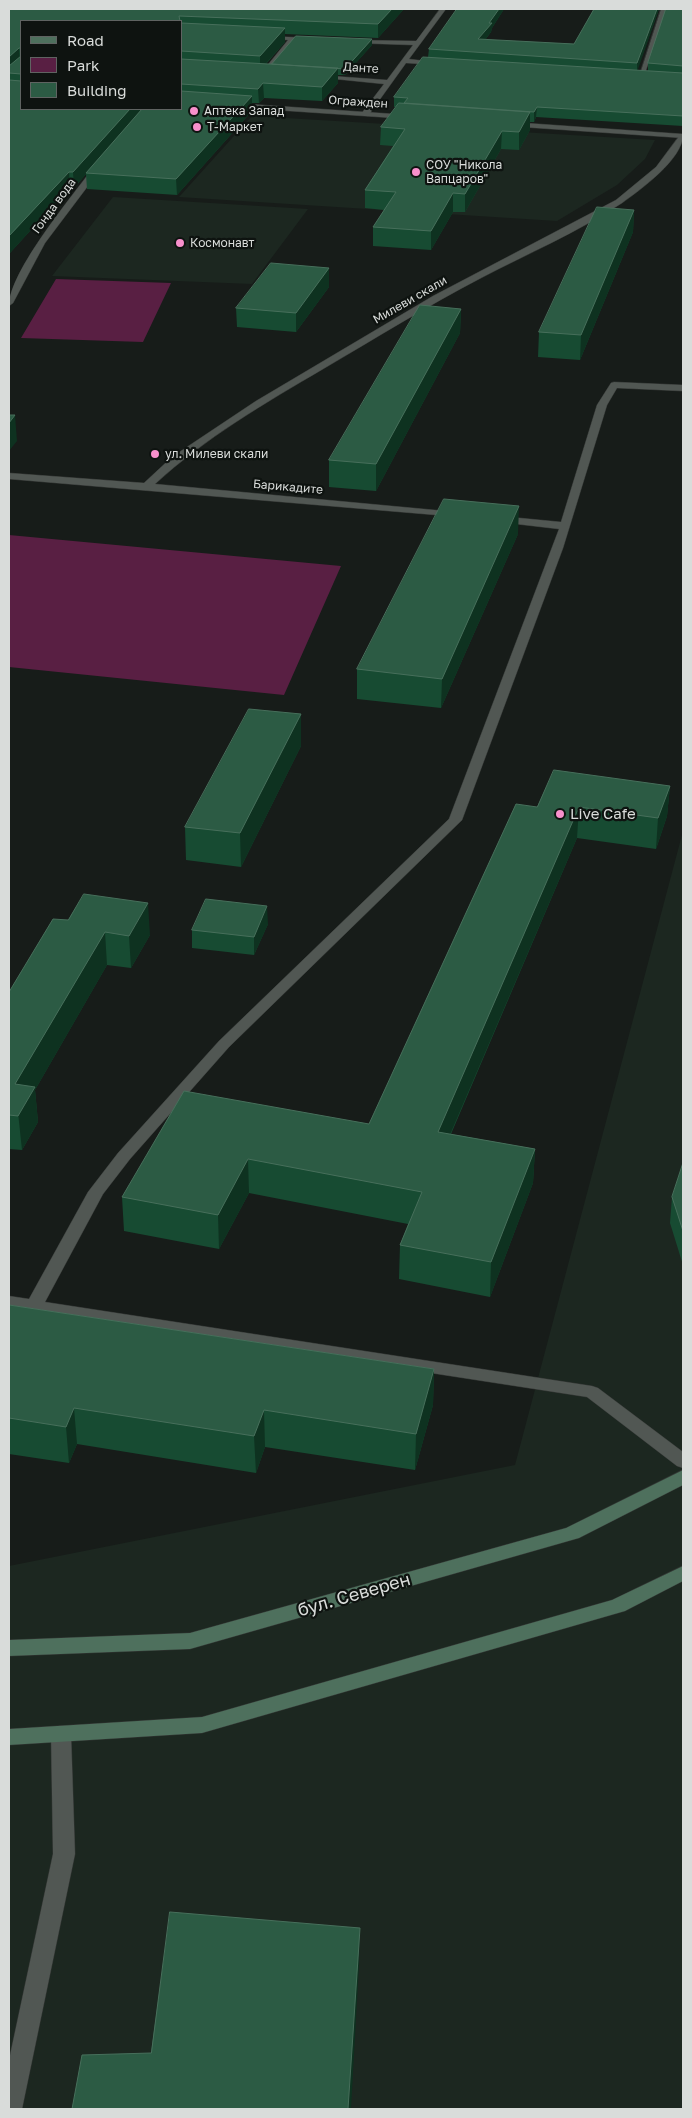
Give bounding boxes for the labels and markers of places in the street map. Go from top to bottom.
place label: Аптека Запад [204,104,284,118]
marker: Аптека Запад [188,105,200,117]
place label: Т-Маркет [207,120,262,134]
marker: Т-Маркет [191,121,203,133]
place label: СОУ "Никола Вапцаров" [426,158,502,186]
marker: СОУ "Никола Вапцаров" [410,166,422,178]
place label: Космонавт [190,236,254,250]
marker: Космонавт [174,237,186,249]
place label: ул. Милеви скали [165,447,268,461]
marker: ул. Милеви скали [149,448,161,460]
place label: Live Cafe [570,805,636,823]
marker: Live Cafe [554,808,566,820]

